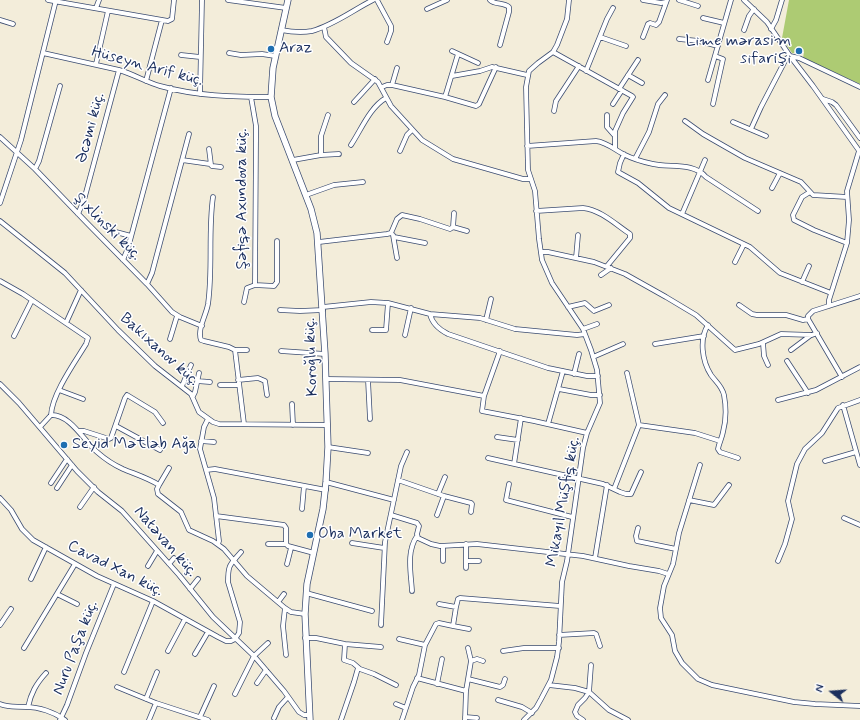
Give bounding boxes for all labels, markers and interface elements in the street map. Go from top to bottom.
place label: Lime mərasim sifarişi [686,32,791,70]
place label: Araz [279,39,312,59]
street label: Hüseyn Arif küç. [89,43,205,91]
marker: Araz [266,44,276,54]
marker: Lime mərasim sifarişi [794,46,804,56]
street label: Əcəmi küç. [72,91,110,165]
street label: Şəfiqə Axundova küç. [233,128,253,270]
street label: Şıxlinski küç. [69,189,145,265]
street label: Bakıxanov küç. [115,309,203,391]
street label: Koroğlu küç. [301,317,323,397]
place label: Seyid Mətləb Ağa [72,435,197,455]
street label: Mikayıl Müşfiq küç. [543,435,585,569]
marker: Seyid Mətləb Ağa [59,440,69,450]
street label: Natəvan küç. [129,503,201,581]
place label: Oba Market [318,525,402,545]
marker: Oba Market [305,530,315,540]
street label: Cavad Xan küç. [64,537,166,601]
street label: Nuru Paşa küç. [49,598,103,698]
north arrow [812,672,852,712]
text: N [813,683,828,694]

